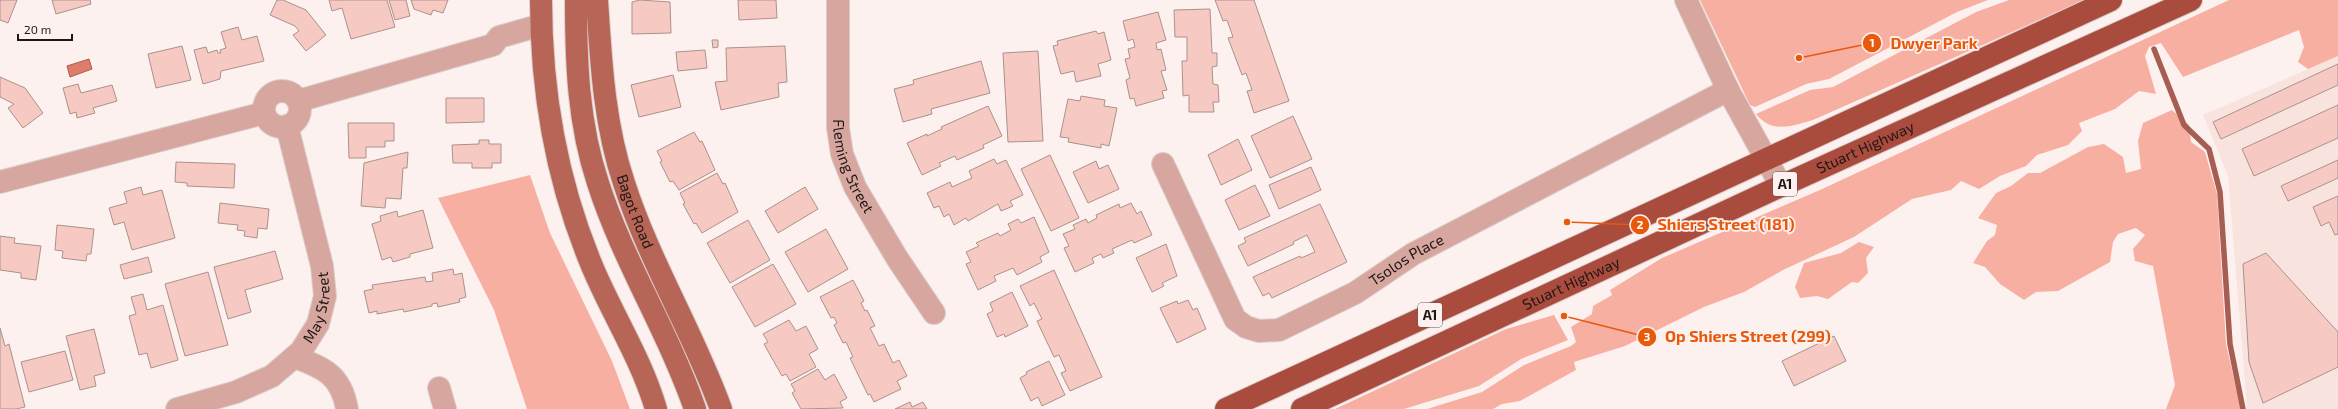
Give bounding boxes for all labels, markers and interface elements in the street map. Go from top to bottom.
scale bar [18,16,72,42]
text: 20 m [24,22,51,36]
callout: Dwyer Park [1862,29,1986,57]
text: Dwyer Park [1890,33,1978,53]
text: 1 [1869,35,1875,49]
street label: Stuart Highway [1813,117,1917,177]
street label: Fleming Street [830,119,879,216]
street label: Bagot Road [614,172,658,251]
road number: A1 [1773,172,1797,196]
callout: Shiers Street (181) [1630,211,1803,239]
text: Shiers Street (181) [1657,214,1795,233]
text: 2 [1637,217,1644,231]
street label: Tsolos Place [1365,230,1446,289]
street label: Stuart Highway [1519,252,1622,313]
street label: May Street [298,271,333,346]
road number: A1 [1418,303,1442,327]
callout: Op Shiers Street (299) [1637,323,1839,351]
text: Op Shiers Street (299) [1665,326,1831,345]
text: 3 [1644,329,1651,343]

